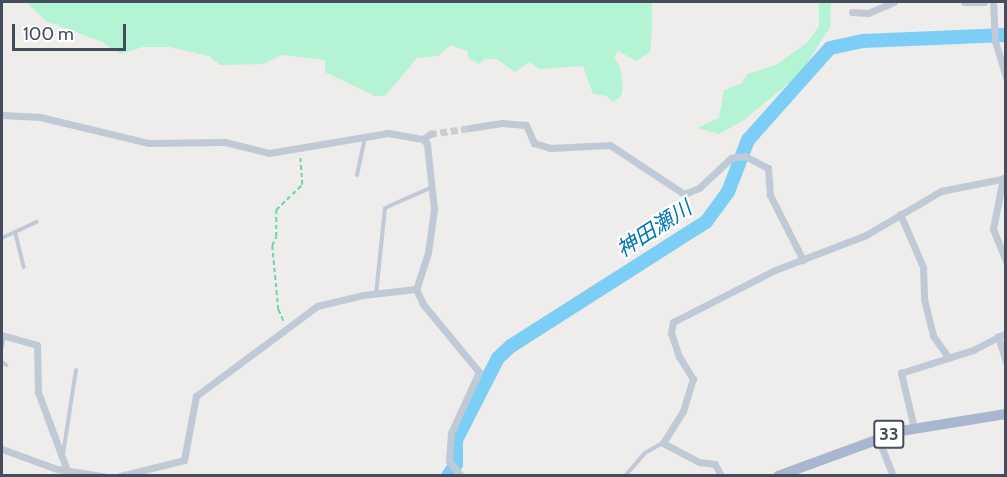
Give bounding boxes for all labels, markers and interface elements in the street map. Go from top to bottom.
scale bar [15,12,129,50]
text: 100 m [23,23,74,45]
water label: 神田瀬川 [612,196,696,262]
road number: 33 [872,419,906,449]

